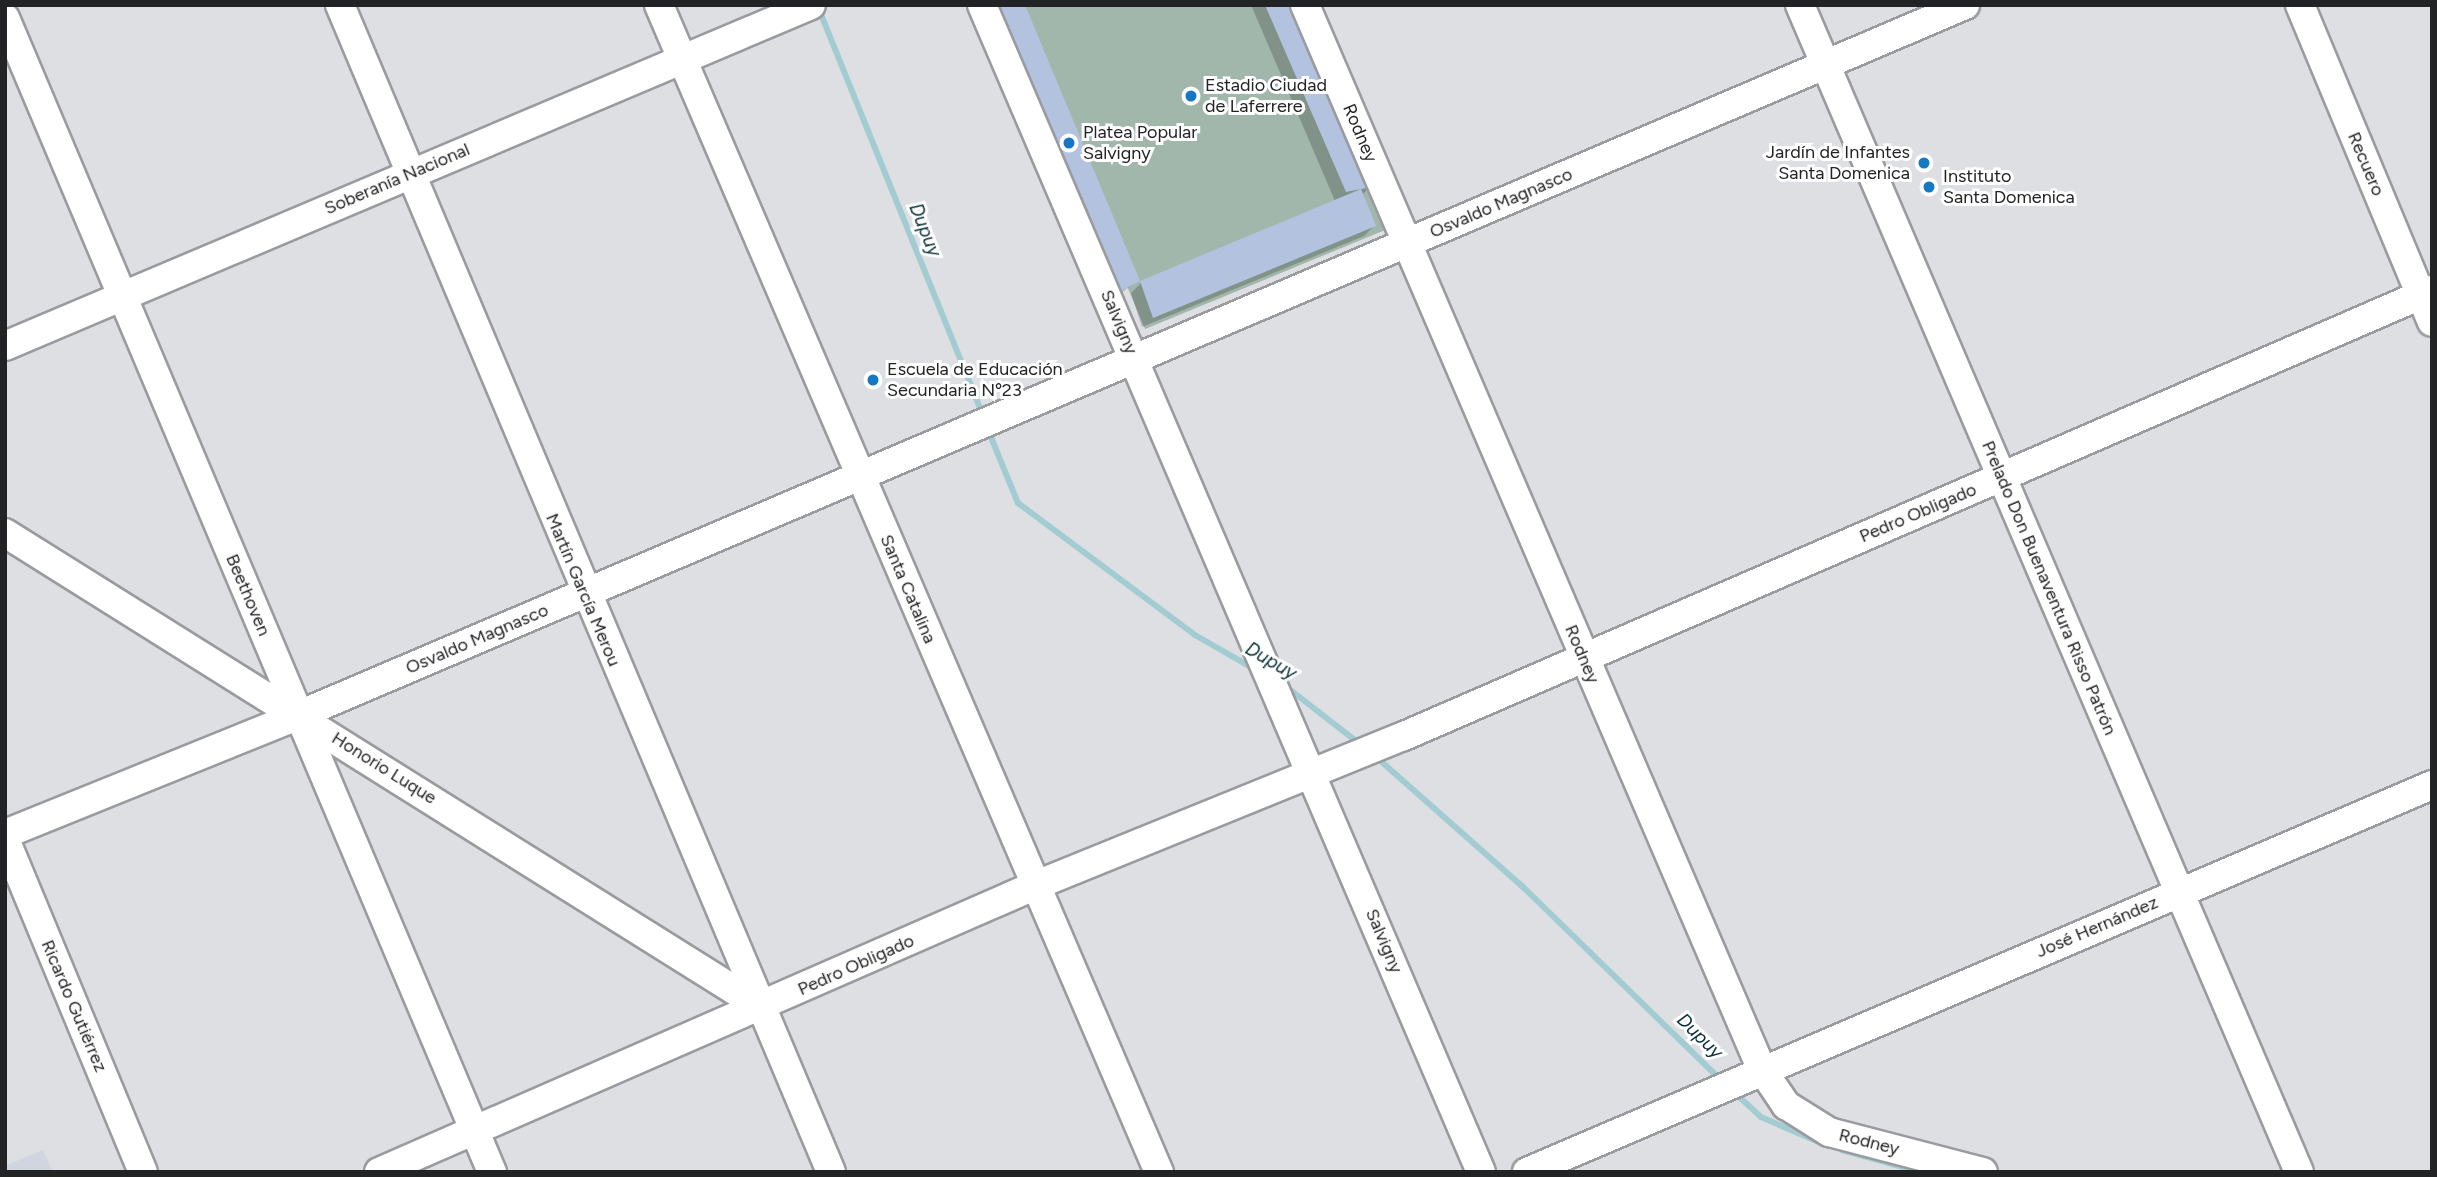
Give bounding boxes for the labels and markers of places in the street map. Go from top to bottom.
place label: Estadio Ciudad de Laferrere [1205,75,1327,118]
marker: Estadio Ciudad de Laferrere [1183,88,1199,104]
place label: Platea Popular Salvigny [1083,122,1197,164]
marker: Platea Popular Salvigny [1061,135,1077,151]
place label: Jardín de Infantes Santa Domenica [1766,142,1910,184]
marker: Jardín de Infantes Santa Domenica [1916,155,1932,171]
place label: Instituto Santa Domenica [1943,166,2075,208]
marker: Instituto Santa Domenica [1921,179,1937,195]
place label: Escuela de Educación Secundaria Nº23 [887,359,1063,402]
marker: Escuela de Educación Secundaria Nº23 [865,372,881,388]

